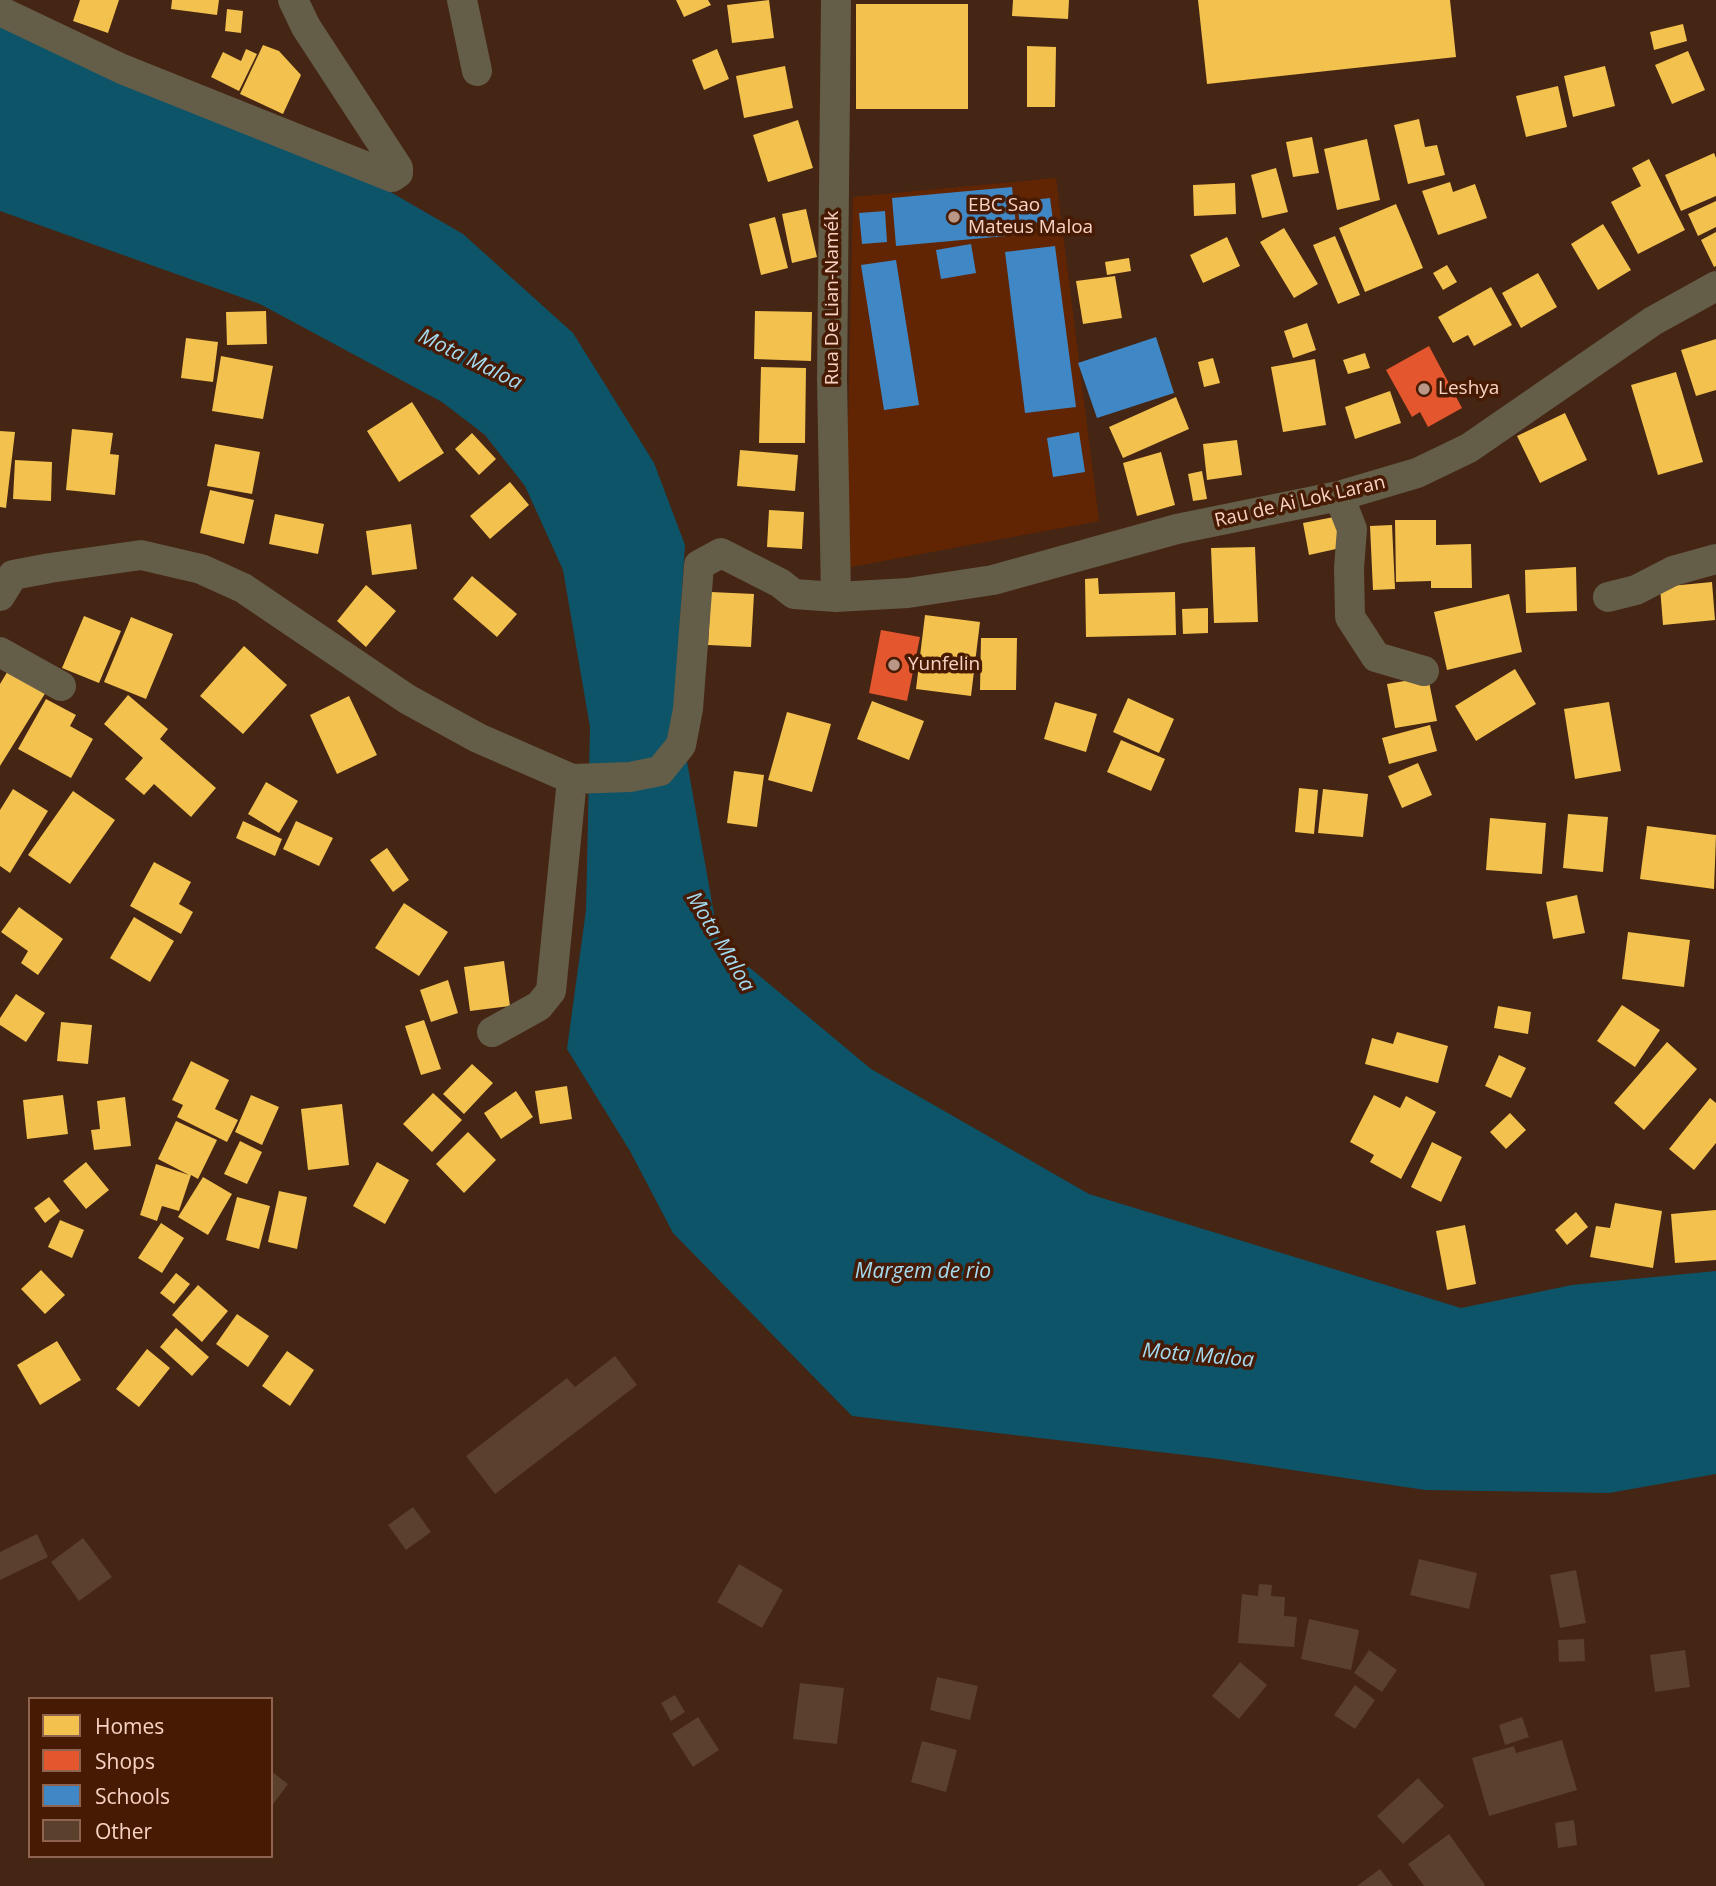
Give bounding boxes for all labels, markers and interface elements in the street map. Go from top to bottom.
place label: EBC Sao Mateus Maloa [968,195,1093,239]
marker: EBC Sao Mateus Maloa [946,209,962,225]
street label: Rua De Lian-Namék [822,211,844,385]
water label: Mota Maloa [414,324,526,396]
place label: Leshya [1438,378,1499,400]
marker: Leshya [1416,381,1432,397]
street label: Rau de Ai Lok Laran [1212,471,1388,533]
place label: Yunfelin [908,654,980,676]
marker: Yunfelin [886,657,902,673]
water label: Mota Maloa [680,887,760,997]
water label: Margem de rio [855,1259,991,1285]
water label: Mota Maloa [1141,1339,1255,1373]
legend [28,1697,273,1858]
text: Homes [95,1712,164,1740]
text: Shops [95,1747,155,1775]
text: Schools [95,1782,170,1810]
text: Other [95,1817,152,1845]

